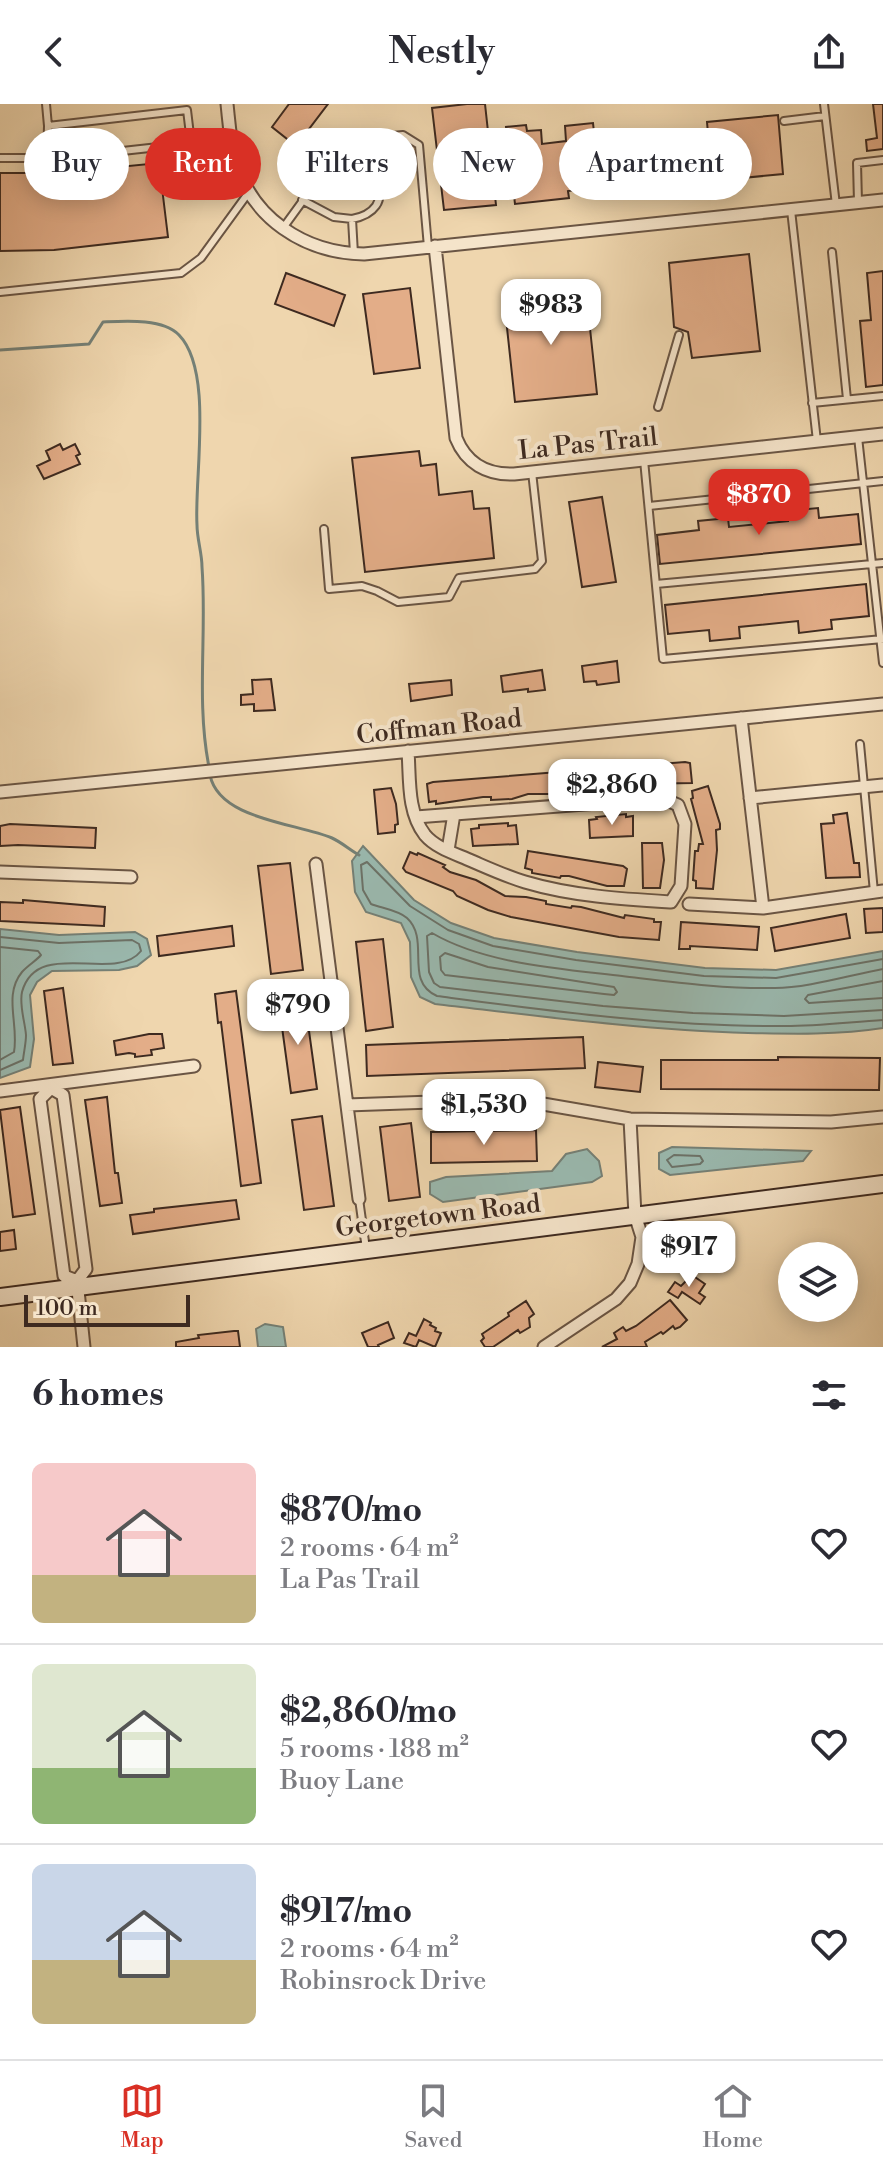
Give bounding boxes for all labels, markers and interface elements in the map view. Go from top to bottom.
icon: back [32,30,76,74]
text: Nestly [388,30,495,75]
icon: share [807,30,851,74]
chip: Buy [24,128,129,200]
chip: Rent [145,128,261,200]
chip: Filters [277,128,417,200]
chip: New [433,128,543,200]
chip: Apartment [559,128,752,200]
pin: $983 [504,279,598,347]
text: $983 [519,289,583,321]
street label: La Pas Trail [517,421,659,467]
pin: $870 [712,469,806,537]
text: $870 [727,479,791,511]
street label: Coffman Road [355,702,523,752]
pin: $2,860 [547,759,677,827]
text: $2,860 [566,769,658,801]
pin: $790 [251,979,345,1047]
text: $790 [265,989,331,1021]
pin: $1,530 [419,1079,549,1147]
text: $1,530 [441,1089,527,1121]
street label: Georgetown Road [334,1188,543,1244]
pin: $917 [642,1221,736,1289]
text: $917 [660,1231,718,1263]
map controls [778,1242,858,1322]
button: layers [778,1242,858,1322]
scale bar [24,1291,190,1327]
text: 100 m [36,1295,98,1322]
icon: filters [807,1373,851,1417]
text: 6 homes [32,1374,164,1416]
text: $870/mo [280,1490,422,1532]
icon: home [96,1495,192,1591]
icon: heart [807,1521,851,1565]
text: 2 rooms · 64 m² [280,1532,459,1564]
text: La Pas Trail [280,1564,420,1596]
text: $2,860/mo [280,1691,457,1733]
icon: home [96,1696,192,1792]
icon: heart [807,1722,851,1766]
text: 5 rooms · 188 m² [280,1733,469,1765]
text: Buoy Lane [280,1765,404,1797]
text: $917/mo [280,1891,412,1933]
icon: home [96,1896,192,1992]
icon: heart [807,1922,851,1966]
text: 2 rooms · 64 m² [280,1933,459,1965]
text: Robinsrock Drive [280,1965,486,1997]
tab: Map [120,2079,164,2154]
tab: Saved [404,2079,462,2154]
tab: Home [702,2079,763,2154]

